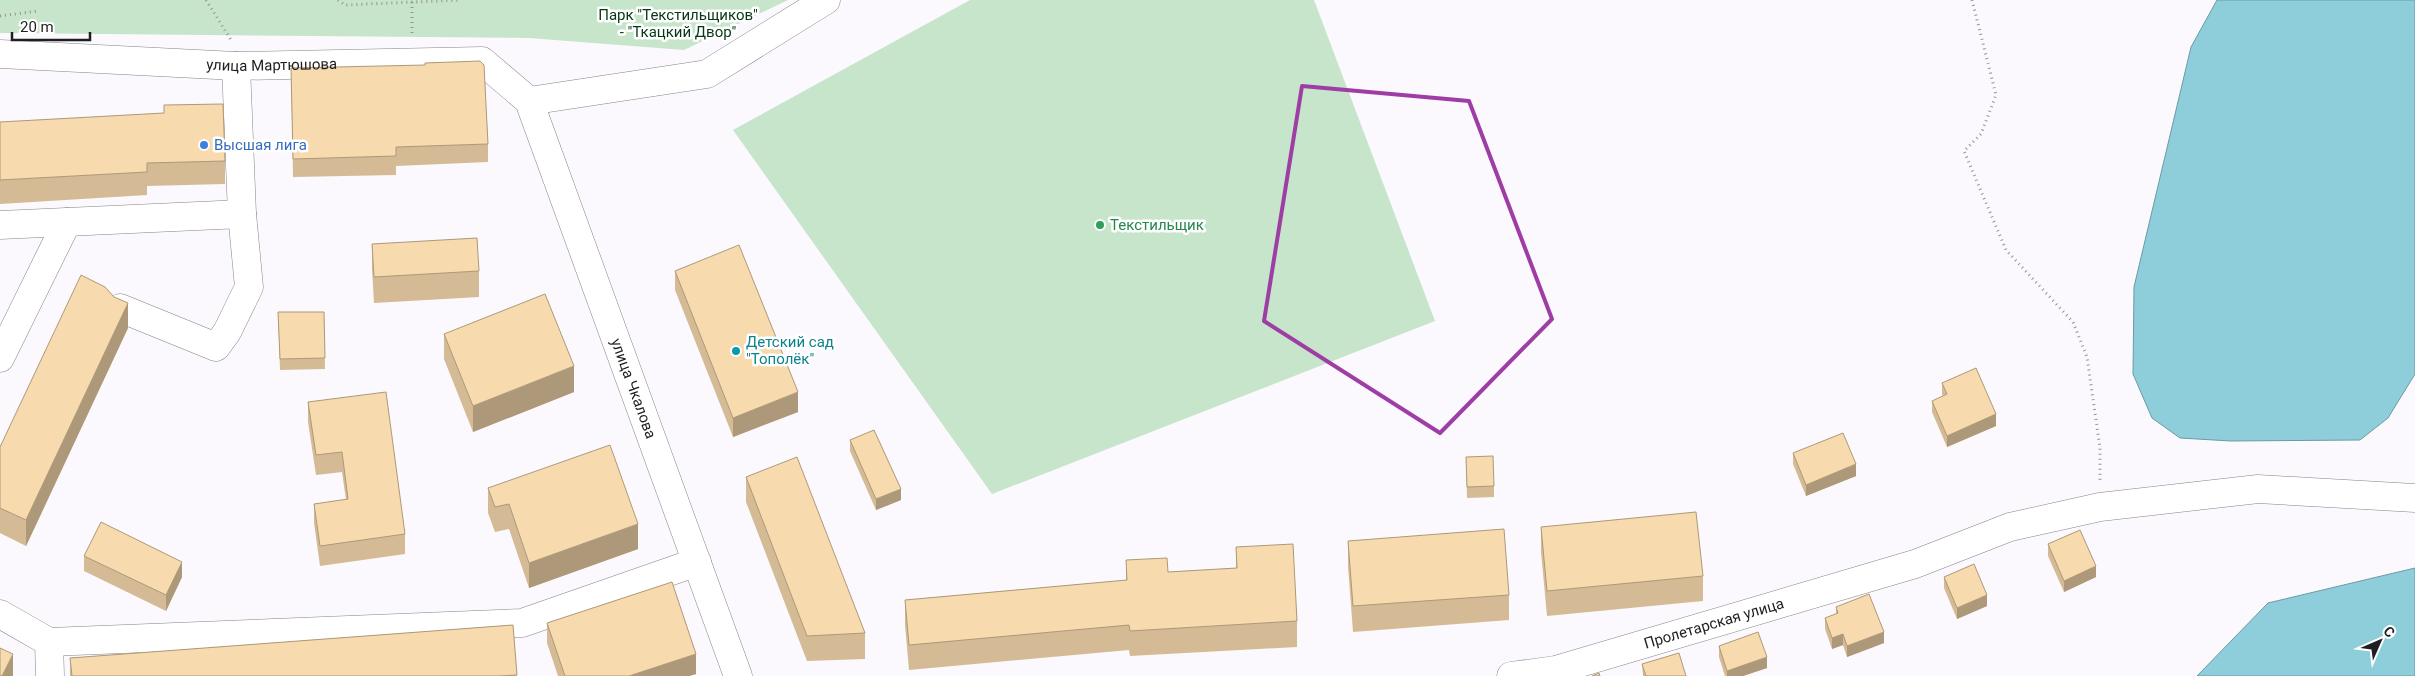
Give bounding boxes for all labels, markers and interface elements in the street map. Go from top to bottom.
park label: Парк "Текстильщиков" - "Ткацкий Двор" [598,6,758,41]
scale bar [12,10,90,42]
text: 20 m [20,18,54,36]
street label: улица Мартюшова [206,55,337,75]
place label: Высшая лига [214,136,307,154]
marker: Высшая лига [198,139,210,151]
place label: Текстильщик [1110,216,1204,234]
marker: Текстильщик [1094,219,1106,231]
place label: Детский сад "Тополёк" [746,333,834,368]
street label: улица Чкалова [607,336,660,441]
marker: Детский сад "Тополёк" [730,345,742,357]
street label: Пролетарская улица [1642,594,1786,653]
north arrow [2355,616,2405,666]
text: С [2380,623,2398,641]

